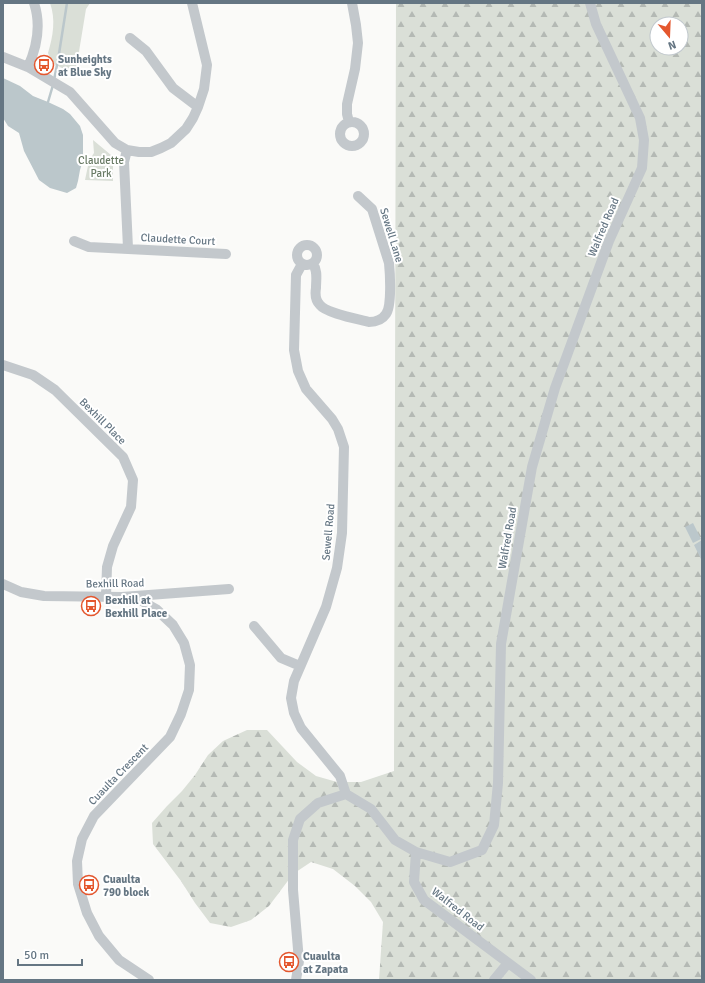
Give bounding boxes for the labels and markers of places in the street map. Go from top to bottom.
place label: Sunheights at Blue Sky [58,53,112,79]
bus stop icon: Sunheights at Blue Sky [33,54,55,76]
place label: Bexhill at Bexhill Place [105,594,168,620]
bus stop icon: Bexhill at Bexhill Place [80,595,102,617]
place label: Cuaulta 790 block [103,873,149,899]
bus stop icon: Cuaulta 790 block [78,874,100,896]
place label: Cuaulta at Zapata [303,950,349,976]
bus stop icon: Cuaulta at Zapata [278,951,300,973]

